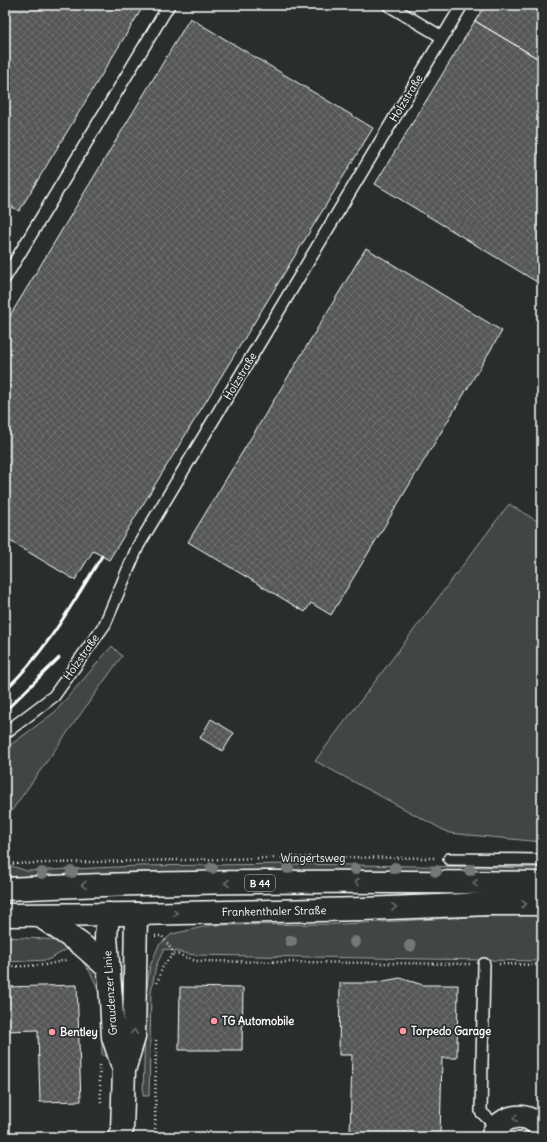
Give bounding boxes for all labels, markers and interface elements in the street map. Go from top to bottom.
street label: Holzstraße [386,72,426,124]
street label: Holzstraße [220,350,260,402]
street label: Holzstraße [60,631,102,683]
street label: Wingertsweg [281,851,345,865]
road number: B 44 [245,875,275,891]
one-way arrow [354,878,360,886]
one-way arrow [472,878,478,887]
one-way arrow [224,879,230,887]
one-way arrow [81,881,87,889]
one-way arrow [521,900,527,908]
street label: Frankenthaler Straße [222,903,326,919]
one-way arrow [391,903,397,912]
one-way arrow [172,909,178,917]
street label: Graudenzer Linie [100,950,120,1036]
place label: TG Automobile [222,1014,294,1028]
marker: TG Automobile [209,1016,219,1026]
place label: Torpedo Garage [411,1024,491,1039]
place label: Bentley [60,1025,98,1040]
marker: Torpedo Garage [398,1026,408,1036]
marker: Bentley [47,1027,57,1037]
one-way arrow [130,1029,139,1035]
one-way arrow [512,1113,519,1122]

